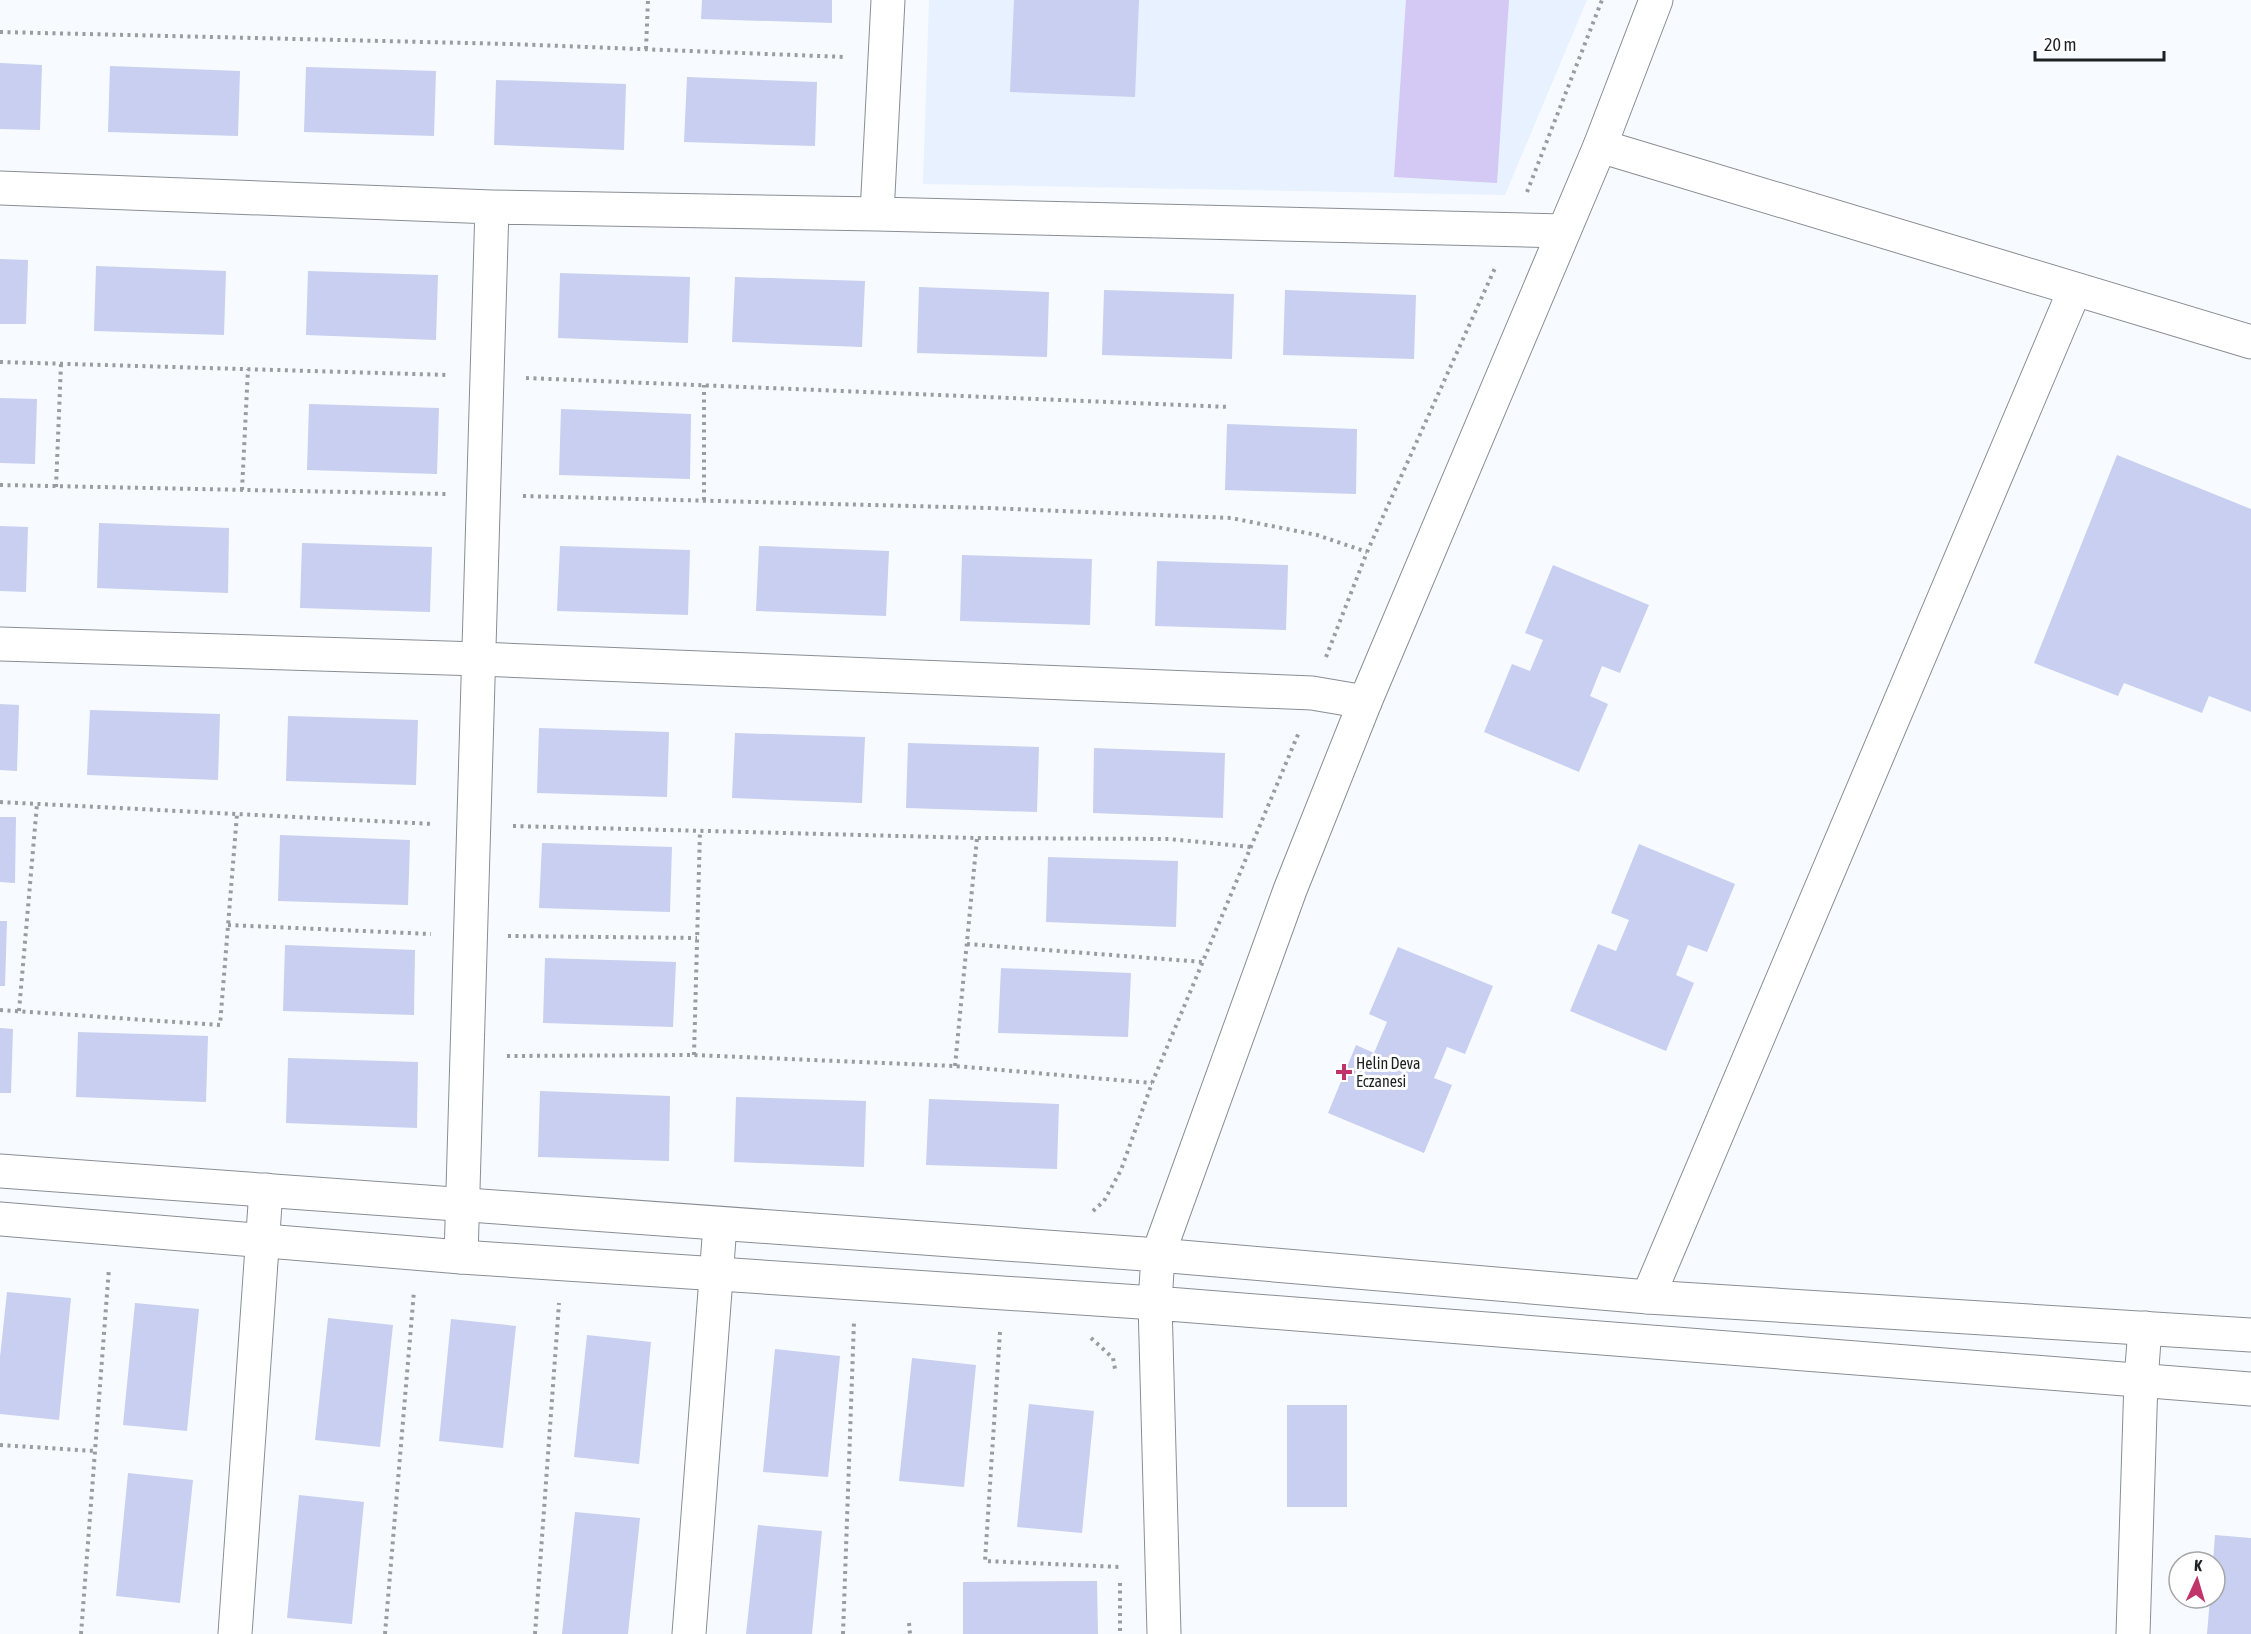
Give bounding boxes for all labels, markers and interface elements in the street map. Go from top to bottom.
scale bar [2035,24,2164,62]
text: 20 m [2044,34,2076,55]
place label: Helin Deva Eczanesi [1356,1054,1420,1090]
marker: Helin Deva Eczanesi [1337,1065,1351,1079]
north arrow [2167,1550,2227,1610]
text: K [2194,1556,2203,1574]

